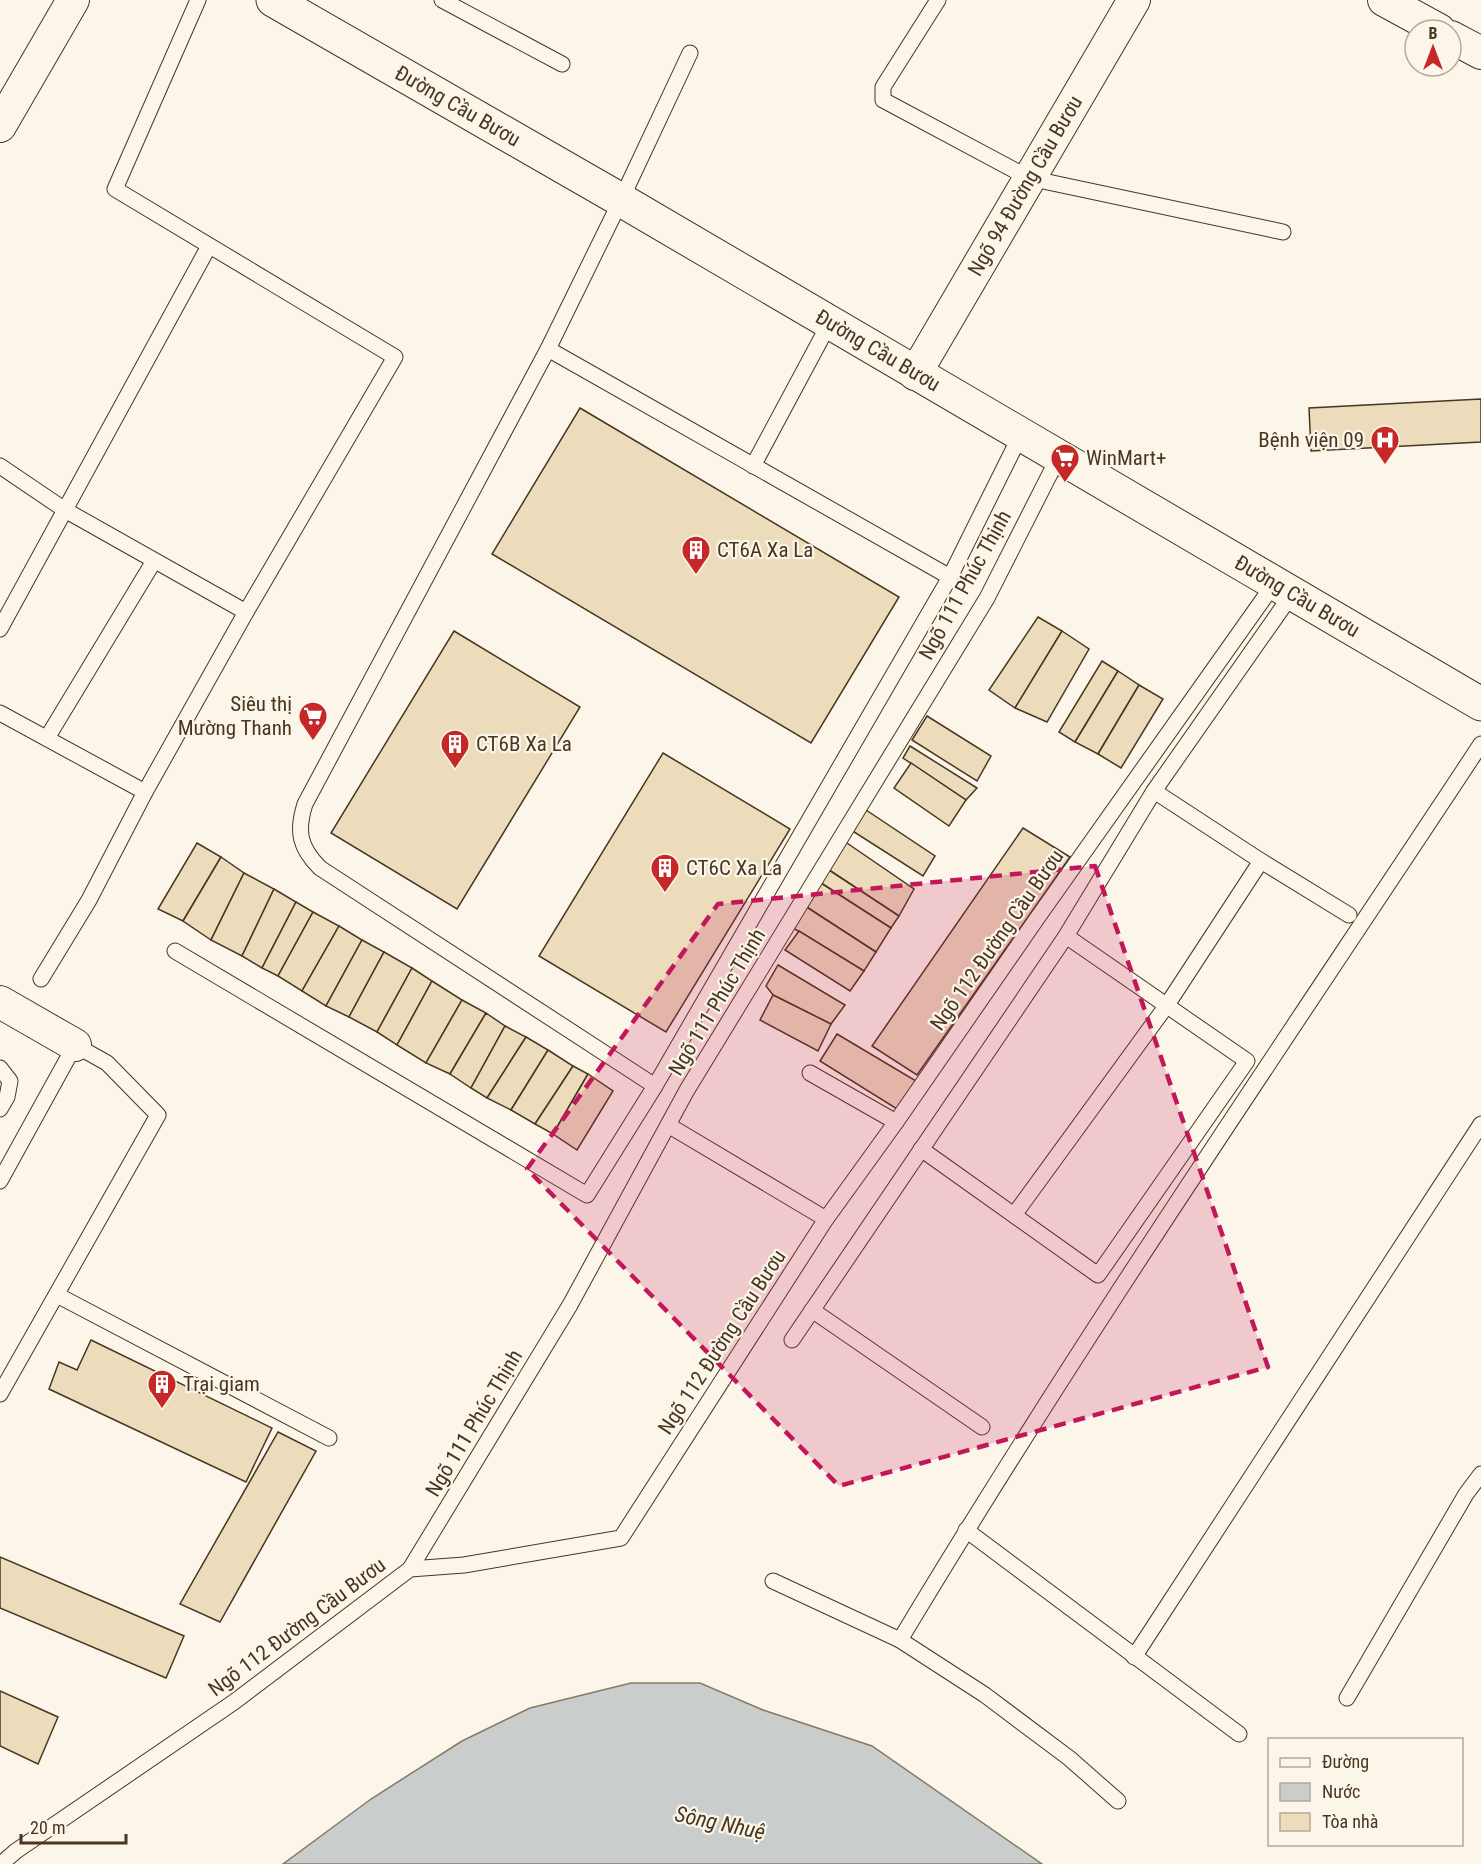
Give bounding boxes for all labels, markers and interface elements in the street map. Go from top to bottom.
north arrow [1403,18,1463,78]
text: B [1429,24,1438,43]
street label: Đường Cầu Bươu [391,61,525,152]
street label: Ngõ 94 Đường Cầu Bươu [963,91,1087,280]
street label: Đường Cầu Bươu [811,305,944,396]
hospital icon: Bệnh viện 09 [1369,424,1401,466]
place label: Bệnh viện 09 [1258,428,1364,452]
supermarket icon: WinMart+ [1049,442,1081,484]
place label: WinMart+ [1086,446,1166,470]
street label: Ngõ 111 Phúc Thịnh [914,506,1016,664]
building icon: CT6A Xa La [680,534,712,576]
place label: CT6A Xa La [717,538,813,562]
street label: Đường Cầu Bươu [1230,550,1364,642]
place label: Siêu thị Mường Thanh [178,692,292,740]
supermarket icon: Siêu thị Mường Thanh [297,700,329,742]
building icon: CT6B Xa La [439,728,471,770]
place label: CT6B Xa La [476,732,572,756]
street label: Ngõ 112 Đường Cầu Bươu [925,845,1069,1035]
building icon: CT6C Xa La [649,852,681,894]
place label: CT6C Xa La [686,856,782,880]
street label: Ngõ 111 Phúc Thịnh [664,924,770,1080]
street label: Ngõ 112 Đường Cầu Bươu [653,1245,791,1439]
street label: Ngõ 111 Phúc Thịnh [421,1345,527,1501]
building icon: Trại giam [146,1368,178,1410]
place label: Trại giam [183,1372,260,1396]
street label: Ngõ 112 Đường Cầu Bươu [204,1553,390,1701]
legend [1268,1738,1463,1846]
text: Đường [1322,1751,1369,1772]
text: Nước [1322,1781,1360,1802]
water label: Sông Nhuệ [673,1801,767,1845]
scale bar [21,1807,126,1845]
text: Tòa nhà [1322,1811,1378,1832]
text: 20 m [30,1817,65,1838]

